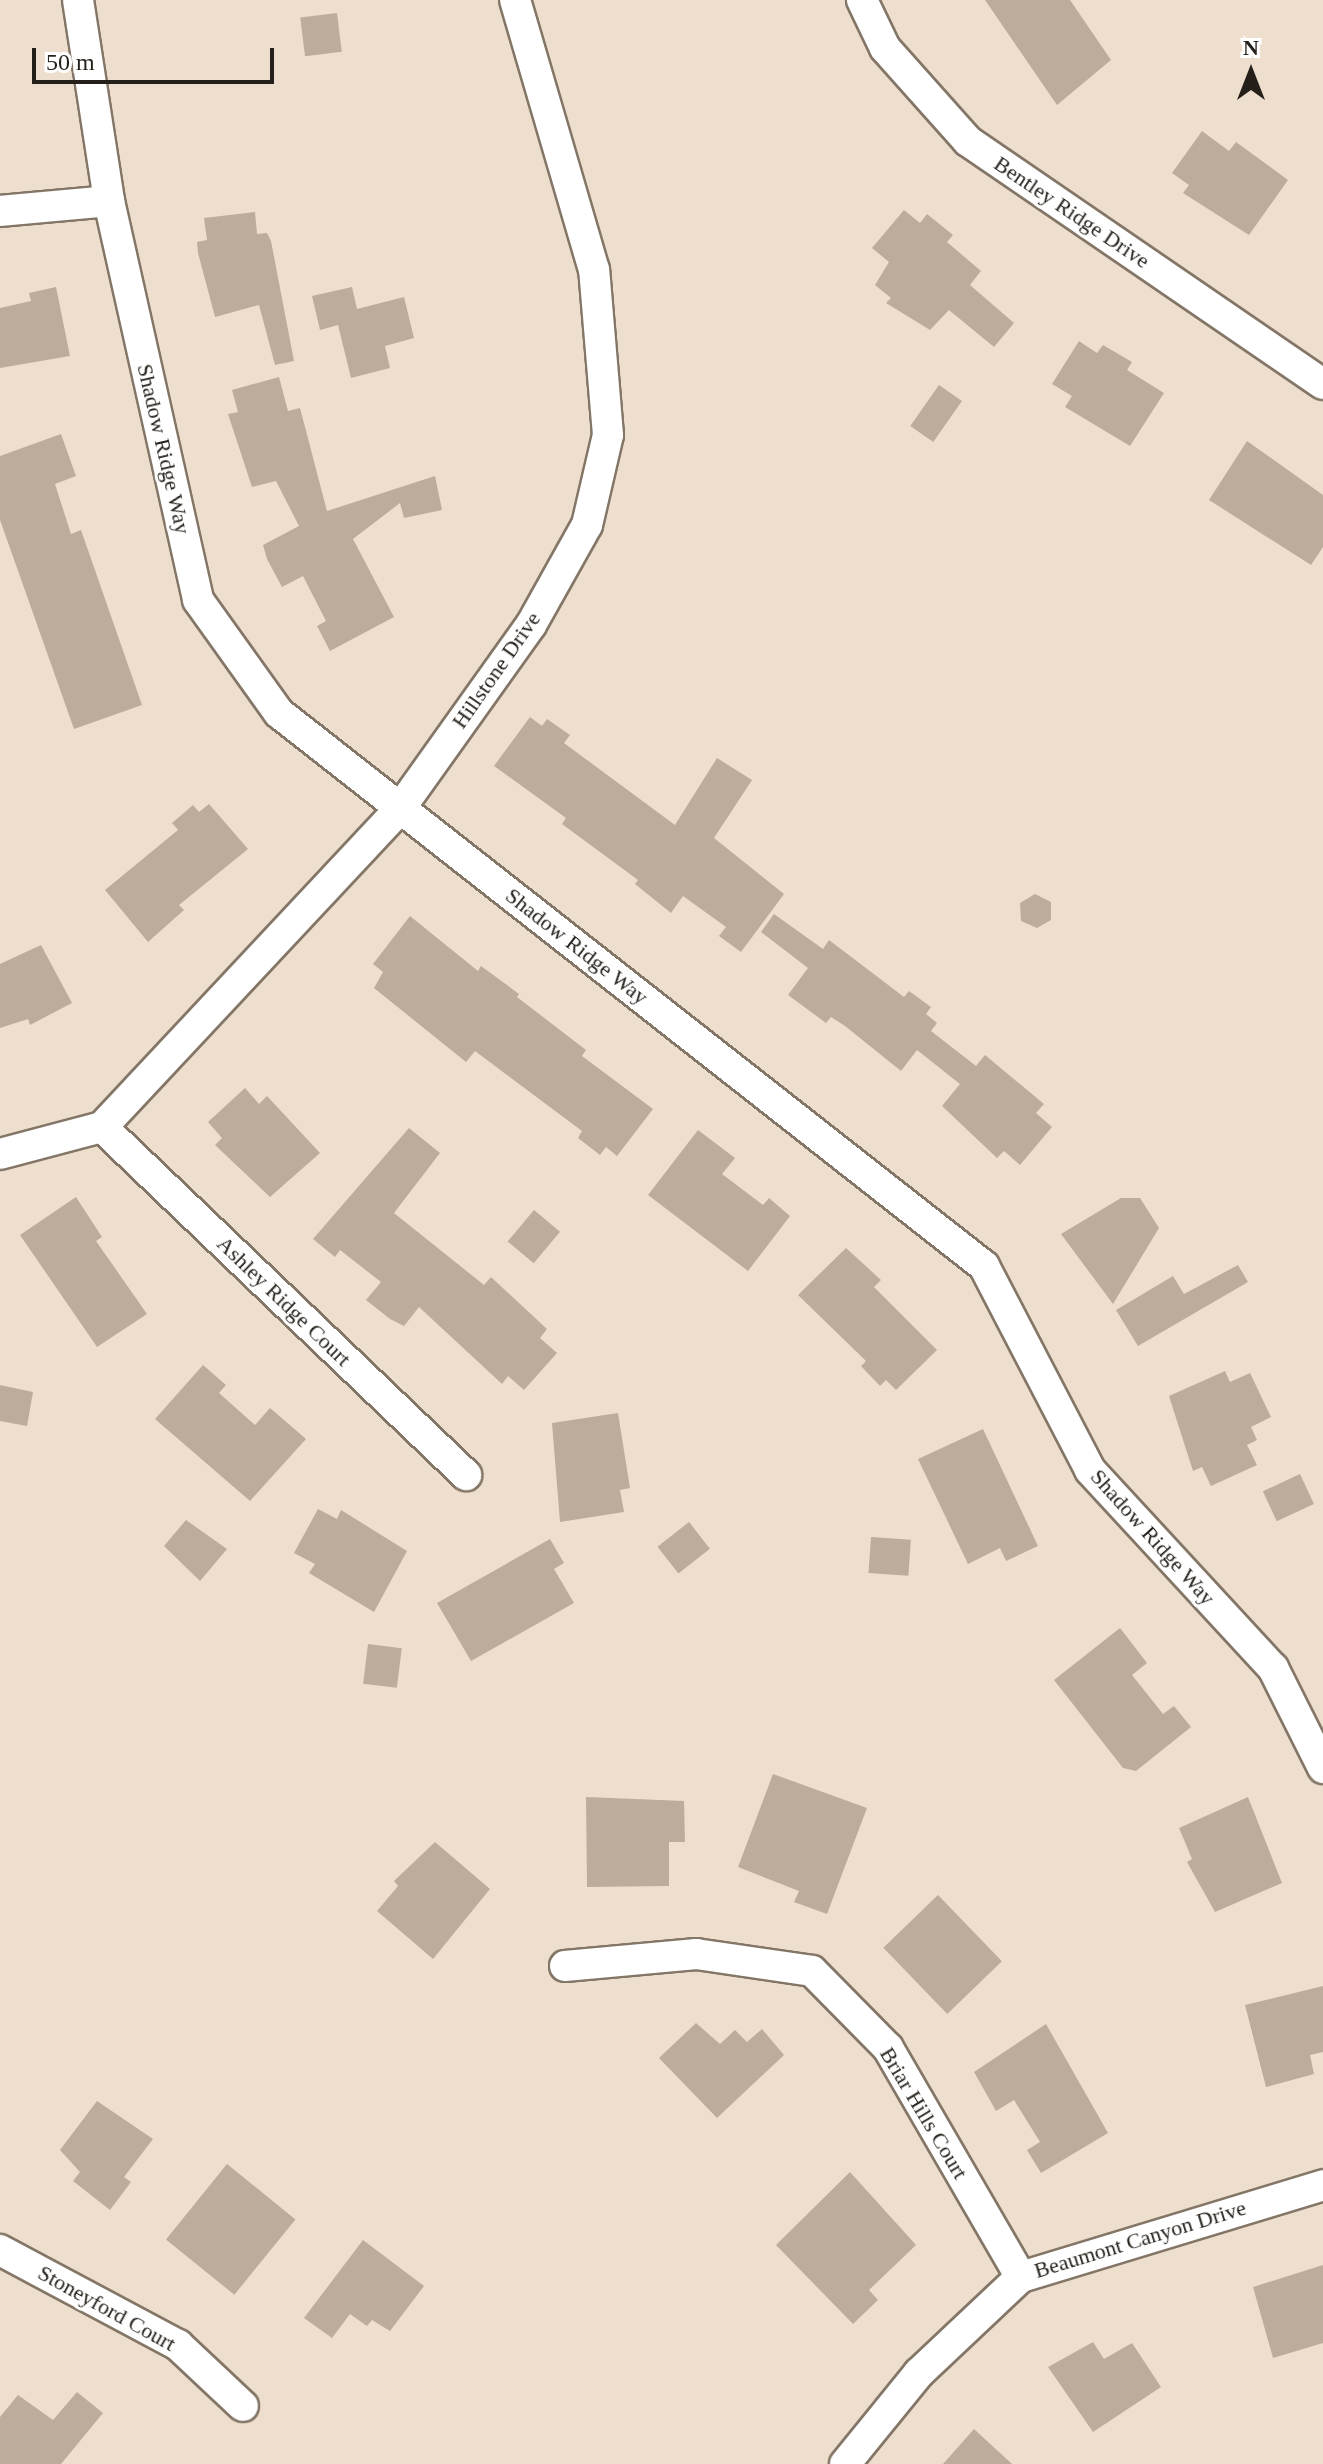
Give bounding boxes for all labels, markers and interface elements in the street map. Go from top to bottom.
scale bar [36,32,278,82]
north arrow [1211,32,1291,112]
text: N [1243,35,1259,60]
text: 50 m [46,49,95,75]
street label: Bentley Ridge Drive [989,150,1155,274]
street label: Shadow Ridge Way [132,361,196,537]
street label: Hillstone Drive [446,607,546,733]
street label: Shadow Ridge Way [500,882,654,1010]
street label: Ashley Ridge Court [212,1230,356,1372]
street label: Shadow Ridge Way [1085,1463,1221,1611]
street label: Briar Hills Court [874,2042,974,2184]
street label: Beaumont Canyon Drive [1031,2194,1249,2284]
street label: Stoneyford Court [34,2259,180,2357]

